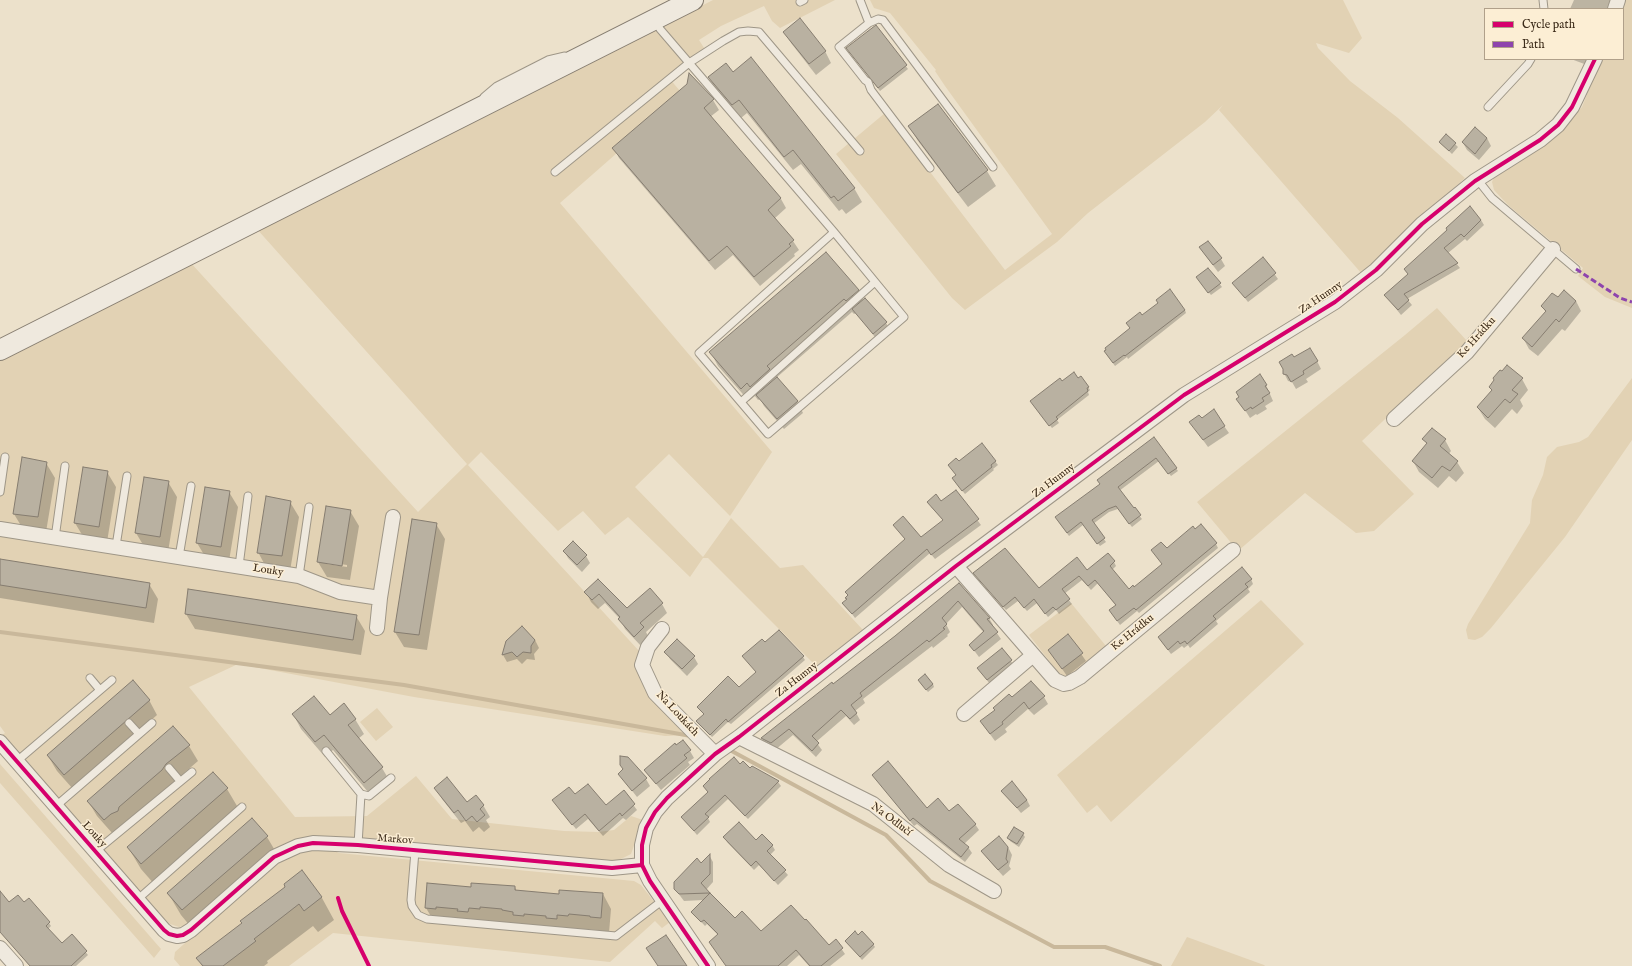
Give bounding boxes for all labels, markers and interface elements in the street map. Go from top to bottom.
legend [1484,8,1624,60]
text: Cycle path [1522,17,1575,32]
text: Path [1522,37,1545,52]
street label: Za Humny [1297,279,1345,317]
street label: Ke Hrádku [1455,315,1499,361]
street label: Za Humny [1030,461,1078,501]
street label: Louky [252,562,284,580]
street label: Ke Hrádku [1109,612,1157,654]
street label: Za Humny [773,660,821,700]
street label: Na Loukách [653,689,701,739]
street label: Na Odlučí [868,800,914,840]
street label: Louky [79,819,109,851]
street label: Markov [377,832,413,848]

